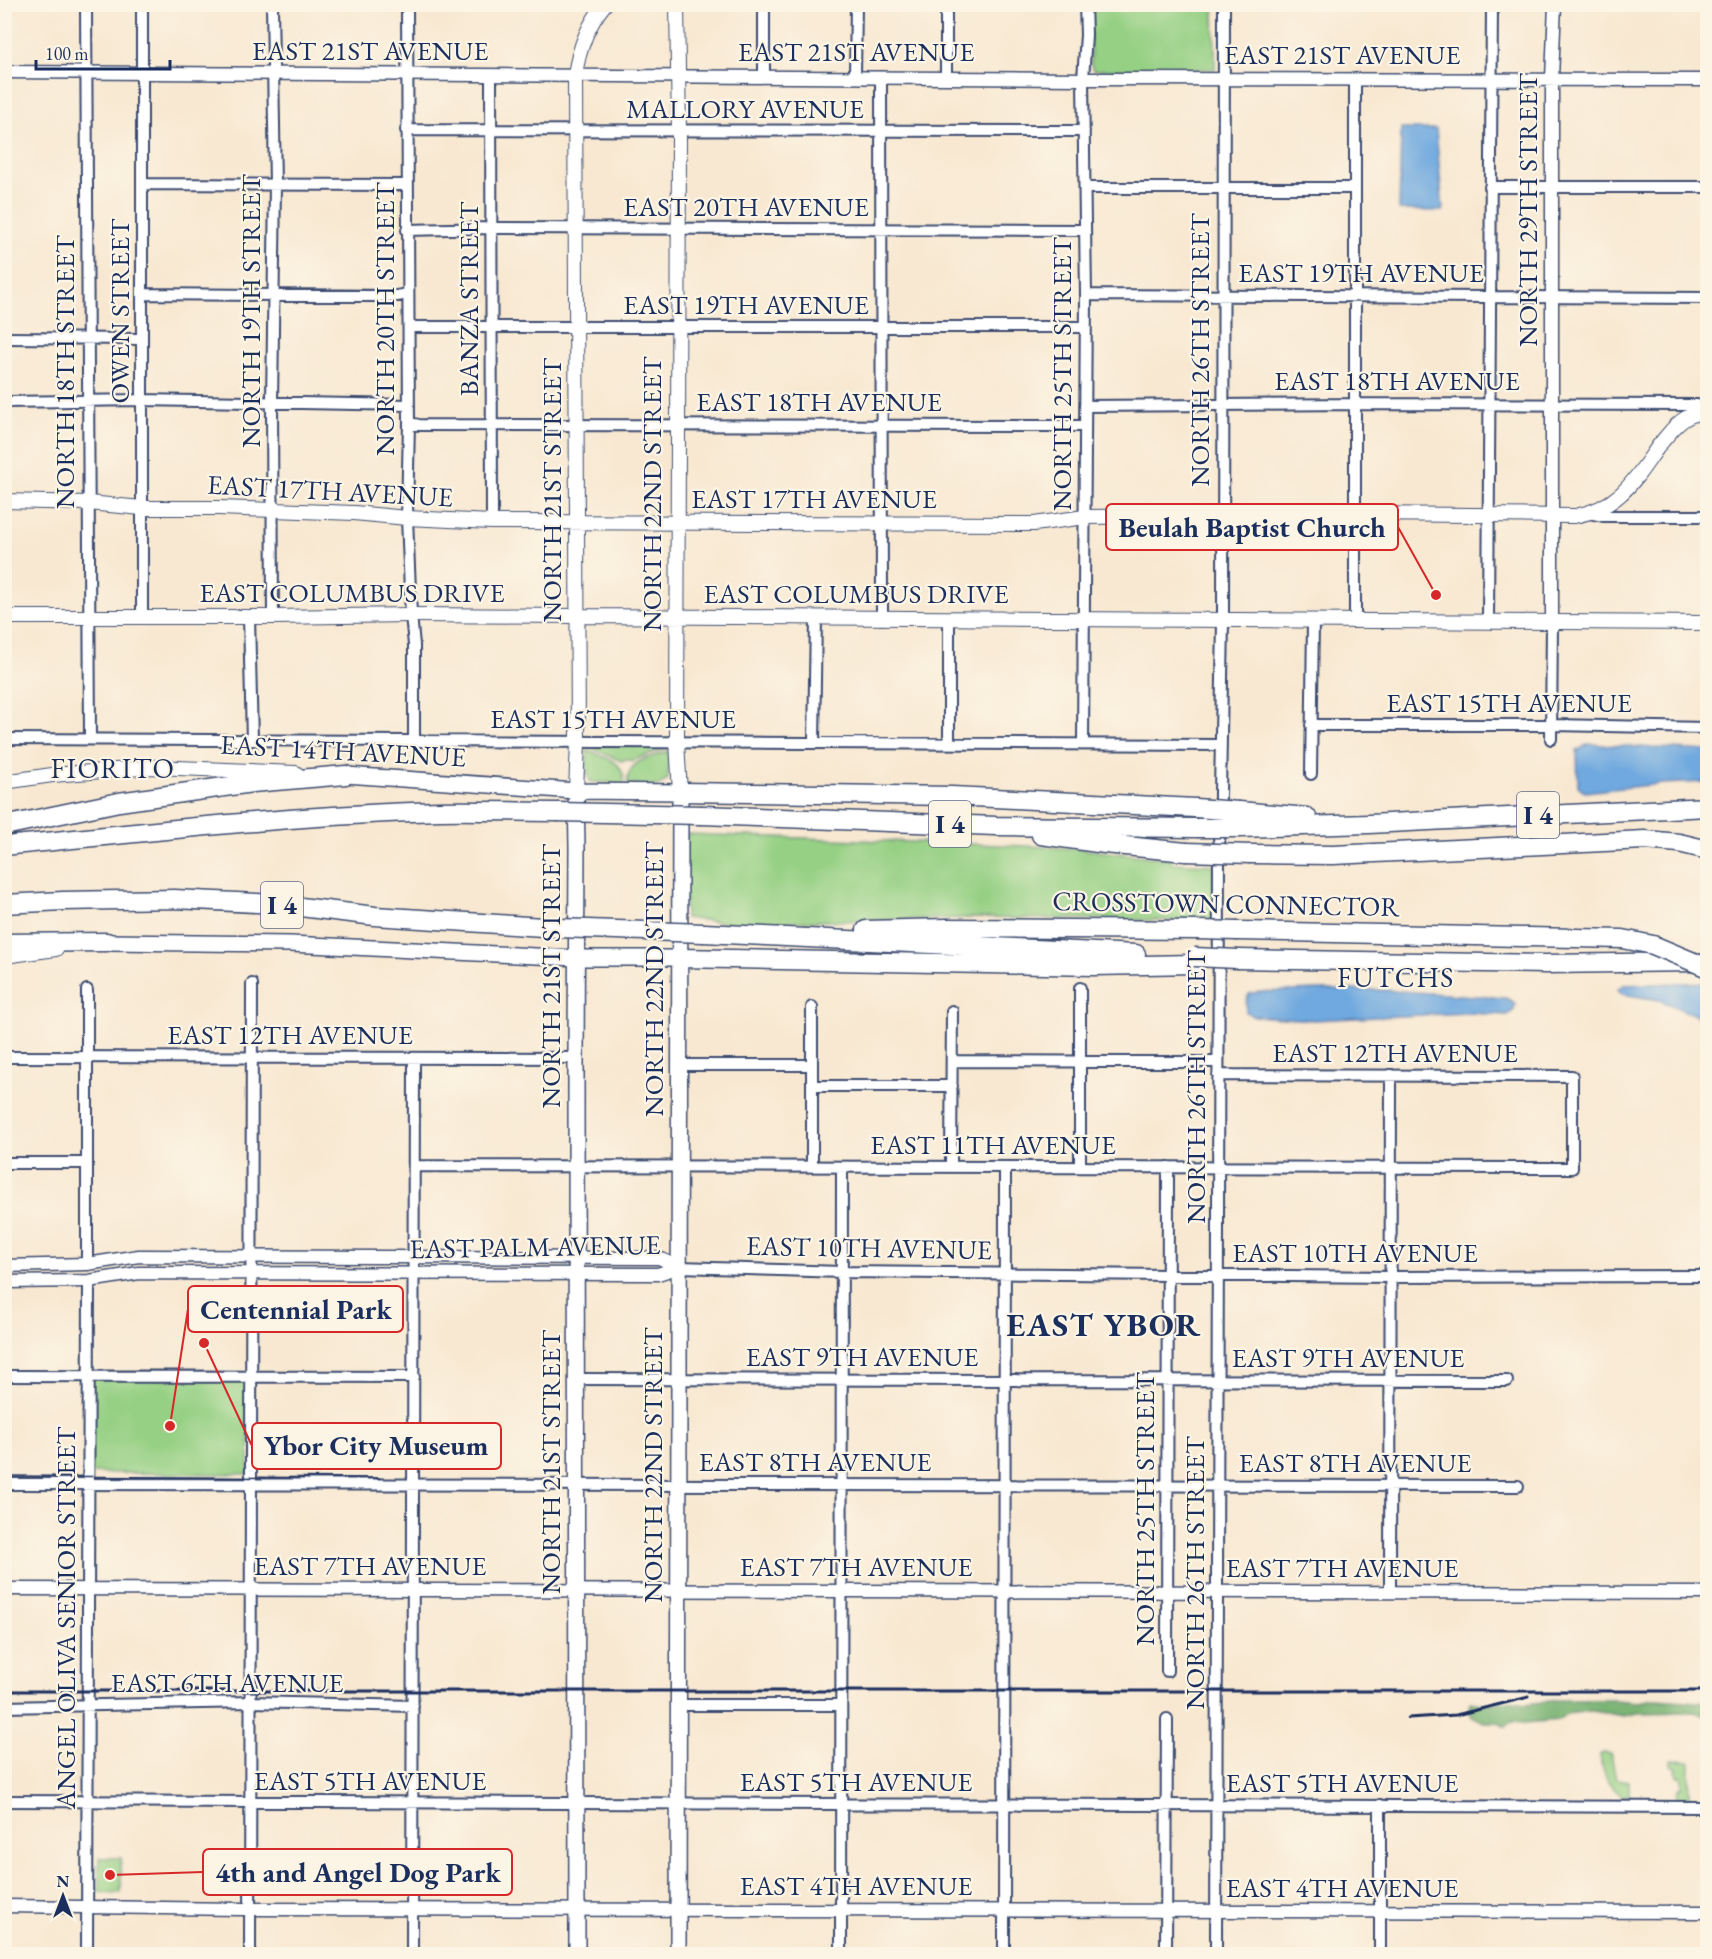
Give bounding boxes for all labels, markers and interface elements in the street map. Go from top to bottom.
scale bar [36,33,170,71]
street label: EAST 21ST AVENUE [252,33,488,68]
street label: EAST 21ST AVENUE [738,34,974,69]
street label: EAST 21ST AVENUE [1224,37,1460,72]
text: 100 m [45,42,89,65]
street label: NORTH 29TH STREET [1510,72,1545,347]
street label: MALLORY AVENUE [626,91,864,126]
street label: NORTH 19TH STREET [233,173,268,448]
street label: NORTH 20TH STREET [367,181,402,456]
street label: EAST 20TH AVENUE [623,189,869,224]
street label: BANZA STREET [451,201,486,396]
street label: NORTH 26TH STREET [1182,212,1217,487]
street label: OWEN STREET [102,218,137,403]
street label: NORTH 18TH STREET [47,234,82,509]
street label: NORTH 25TH STREET [1044,236,1079,511]
street label: EAST 19TH AVENUE [1238,255,1484,290]
street label: EAST 19TH AVENUE [623,287,869,322]
street label: NORTH 22ND STREET [634,355,669,632]
street label: NORTH 21ST STREET [534,357,569,622]
street label: EAST 18TH AVENUE [1274,363,1520,398]
street label: EAST 18TH AVENUE [696,384,942,419]
street label: EAST 17TH AVENUE [206,467,454,514]
street label: EAST 17TH AVENUE [691,481,937,516]
callout: Beulah Baptist Church [1106,504,1398,550]
text: Beulah Baptist Church [1118,509,1386,545]
street label: EAST COLUMBUS DRIVE [199,575,505,610]
street label: EAST COLUMBUS DRIVE [703,576,1009,611]
street label: EAST 15TH AVENUE [1386,685,1632,720]
street label: EAST 15TH AVENUE [490,701,736,736]
street label: EAST 14TH AVENUE [219,727,467,774]
district label: FIORITO [51,750,175,786]
road number: I 4 [1517,792,1559,838]
road number: I 4 [929,801,971,847]
street label: NORTH 22ND STREET [636,840,671,1117]
street label: NORTH 21ST STREET [533,843,568,1108]
road number: I 4 [261,882,303,928]
street label: CROSSTOWN CONNECTOR [1052,883,1401,924]
street label: NORTH 26TH STREET [1178,949,1213,1224]
district label: FUTCHS [1337,959,1455,995]
street label: EAST 12TH AVENUE [167,1017,413,1052]
street label: EAST 12TH AVENUE [1272,1035,1518,1070]
street label: EAST 11TH AVENUE [870,1127,1116,1162]
street label: EAST PALM AVENUE [409,1227,661,1266]
street label: EAST 10TH AVENUE [746,1228,992,1267]
street label: EAST 10TH AVENUE [1232,1235,1478,1270]
callout: Centennial Park [188,1286,403,1332]
text: Centennial Park [200,1291,392,1327]
district label: EAST YBOR [1006,1303,1202,1346]
street label: NORTH 22ND STREET [635,1326,670,1603]
street label: NORTH 21ST STREET [533,1329,568,1594]
street label: EAST 9TH AVENUE [745,1339,979,1374]
street label: EAST 9TH AVENUE [1231,1340,1465,1375]
street label: NORTH 25TH STREET [1127,1371,1162,1646]
callout: Ybor City Museum [252,1423,501,1469]
street label: ANGEL OLIVA SENIOR STREET [48,1426,83,1810]
text: Ybor City Museum [264,1427,489,1463]
street label: NORTH 26TH STREET [1177,1435,1212,1710]
street label: EAST 8TH AVENUE [698,1444,932,1479]
street label: EAST 8TH AVENUE [1238,1445,1472,1480]
street label: EAST 7TH AVENUE [253,1548,487,1583]
street label: EAST 7TH AVENUE [739,1549,973,1584]
street label: EAST 7TH AVENUE [1225,1550,1459,1585]
street label: EAST 6TH AVENUE [110,1665,344,1700]
street label: EAST 5TH AVENUE [253,1763,487,1798]
street label: EAST 5TH AVENUE [739,1764,973,1799]
street label: EAST 5TH AVENUE [1225,1765,1459,1800]
callout: 4th and Angel Dog Park [203,1849,512,1895]
text: 4th and Angel Dog Park [215,1854,501,1890]
north arrow [33,1866,93,1926]
street label: EAST 4TH AVENUE [739,1868,973,1903]
street label: EAST 4TH AVENUE [1225,1870,1459,1905]
text: N [57,1871,70,1892]

